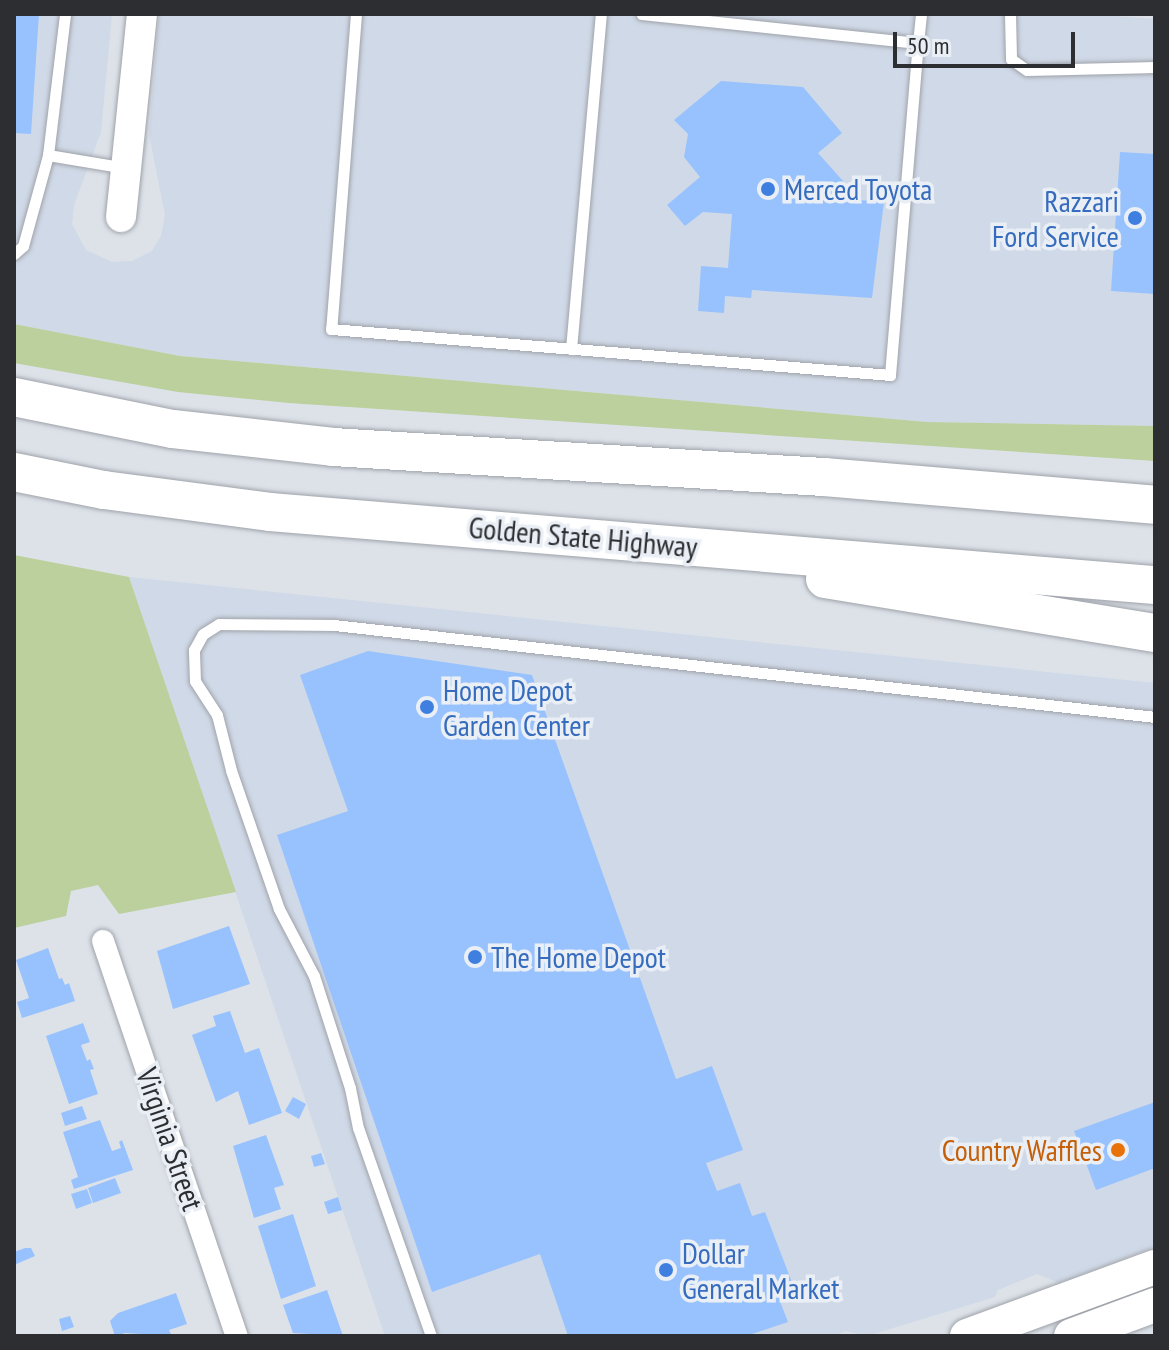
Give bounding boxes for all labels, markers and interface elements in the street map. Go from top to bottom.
scale bar [897,16,1079,66]
text: 50 m [907,30,949,61]
place label: Merced Toyota [784,171,933,207]
marker: Merced Toyota [759,180,777,198]
place label: Razzari Ford Service [992,183,1119,254]
marker: Razzari Ford Service [1126,209,1144,227]
street label: Golden State Highway [467,509,699,565]
place label: Home Depot Garden Center [443,672,590,742]
marker: Home Depot Garden Center [418,698,436,716]
place label: The Home Depot [491,939,666,975]
marker: The Home Depot [466,948,484,966]
street label: Virginia Street [129,1063,211,1215]
place label: Country Waffles [940,1132,1102,1168]
marker: Country Waffles [1109,1141,1127,1159]
place label: Dollar General Market [682,1235,840,1306]
marker: Dollar General Market [657,1261,675,1279]

